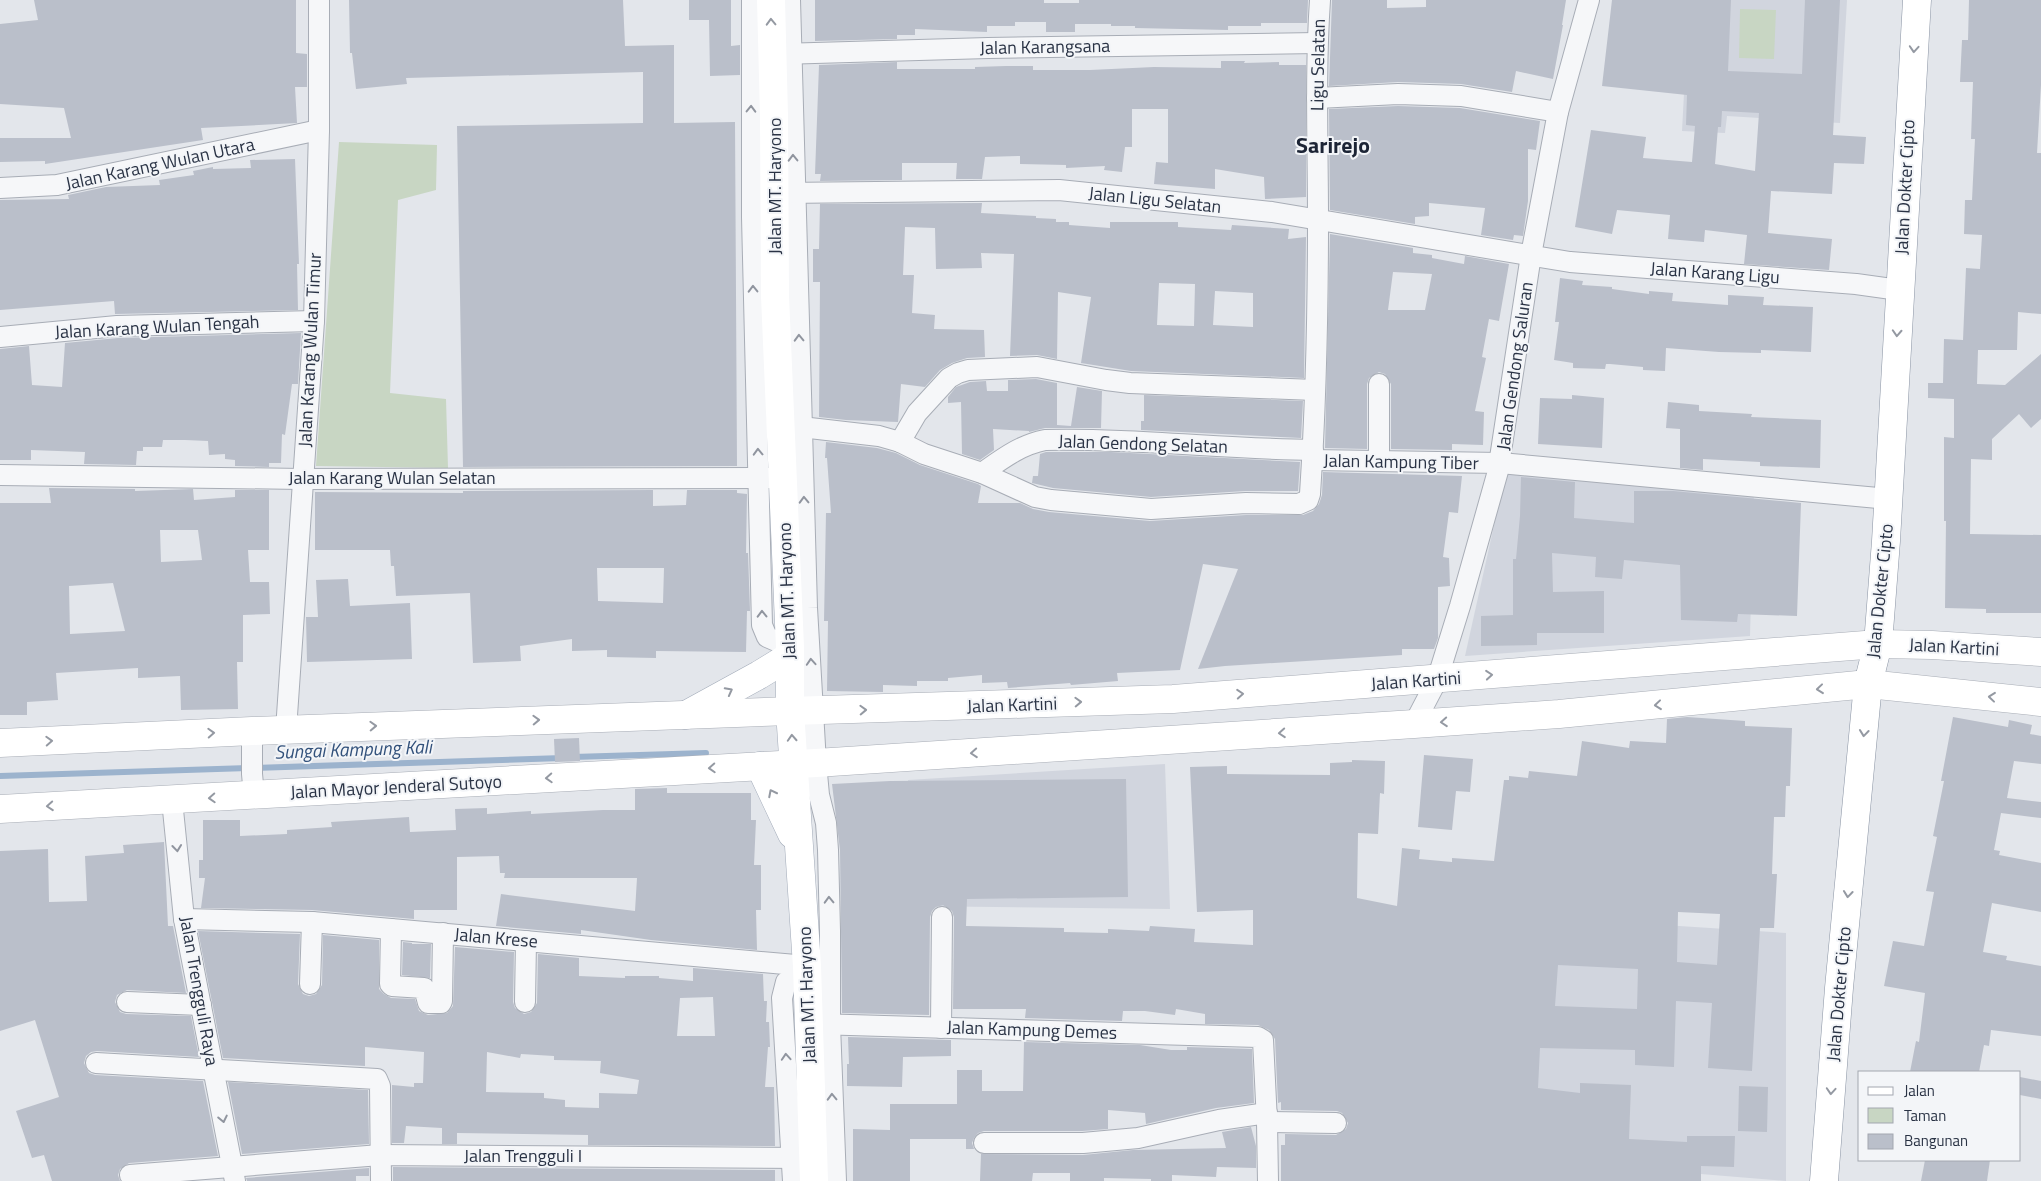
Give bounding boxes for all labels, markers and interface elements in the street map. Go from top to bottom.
one-way arrow [766,17,777,25]
street label: Ligu Selatan [1303,19,1332,111]
street label: Jalan Karangsana [979,32,1110,61]
one-way arrow [1909,45,1920,53]
one-way arrow [746,105,756,113]
street label: Jalan MT. Haryono [761,118,788,254]
street label: Jalan Dokter Cipto [1887,119,1922,255]
district label: Sarirejo [1296,128,1370,162]
street label: Jalan Karang Wulan Utara [63,130,257,197]
one-way arrow [788,154,799,162]
street label: Jalan Ligu Selatan [1087,179,1223,220]
street label: Jalan Karang Wulan Timur [291,252,328,448]
street label: Jalan Karang Ligu [1649,255,1781,290]
street label: Jalan Gendong Saluran [1489,280,1540,452]
one-way arrow [748,285,759,293]
street label: Jalan Karang Wulan Tengah [54,308,260,345]
one-way arrow [1891,329,1902,337]
one-way arrow [793,333,804,341]
street label: Jalan Gendong Selatan [1058,427,1228,460]
street label: Jalan Kampung Tiber [1323,447,1479,476]
one-way arrow [753,448,764,456]
street label: Jalan Karang Wulan Selatan [288,464,496,491]
one-way arrow [798,496,809,504]
street label: Jalan MT. Haryono [771,522,802,660]
street label: Jalan Dokter Cipto [1859,522,1900,660]
one-way arrow [757,610,767,618]
street label: Jalan Kartini [1908,631,2000,662]
one-way arrow [805,658,816,666]
street label: Jalan Kartini [1370,664,1462,697]
one-way arrow [1485,670,1493,681]
one-way arrow [1816,683,1824,694]
one-way arrow [724,687,733,697]
street label: Jalan Kartini [966,689,1058,720]
one-way arrow [1236,689,1244,700]
one-way arrow [1988,692,1996,703]
one-way arrow [1074,697,1082,708]
one-way arrow [1654,699,1662,710]
one-way arrow [859,704,867,715]
one-way arrow [532,715,540,726]
one-way arrow [1440,716,1448,727]
one-way arrow [370,721,378,732]
one-way arrow [207,727,215,738]
one-way arrow [1277,727,1285,738]
one-way arrow [1859,729,1870,737]
water label: Sungai Kampung Kali [274,731,434,766]
one-way arrow [786,733,797,741]
one-way arrow [45,735,53,746]
one-way arrow [970,747,978,758]
one-way arrow [707,763,715,774]
street label: Jalan Mayor Jenderal Sutoyo [289,767,503,806]
one-way arrow [545,772,553,783]
one-way arrow [768,789,779,798]
one-way arrow [208,792,216,803]
one-way arrow [46,800,54,811]
one-way arrow [171,844,182,852]
one-way arrow [1843,891,1854,899]
one-way arrow [824,896,835,904]
street label: Jalan Trengguli Raya [173,914,226,1068]
street label: Jalan Krese [453,920,539,955]
street label: Jalan Dokter Cipto [1819,925,1858,1063]
street label: Jalan MT. Haryono [791,926,822,1064]
street label: Jalan Kampung Demes [946,1013,1118,1046]
one-way arrow [780,1052,791,1060]
legend [1858,1071,2021,1161]
text: Jalan [1904,1079,1935,1102]
one-way arrow [1825,1087,1836,1095]
one-way arrow [827,1093,837,1101]
text: Taman [1904,1104,1946,1127]
one-way arrow [217,1114,228,1123]
text: Bangunan [1904,1129,1968,1152]
street label: Jalan Trengguli I [464,1142,582,1169]

